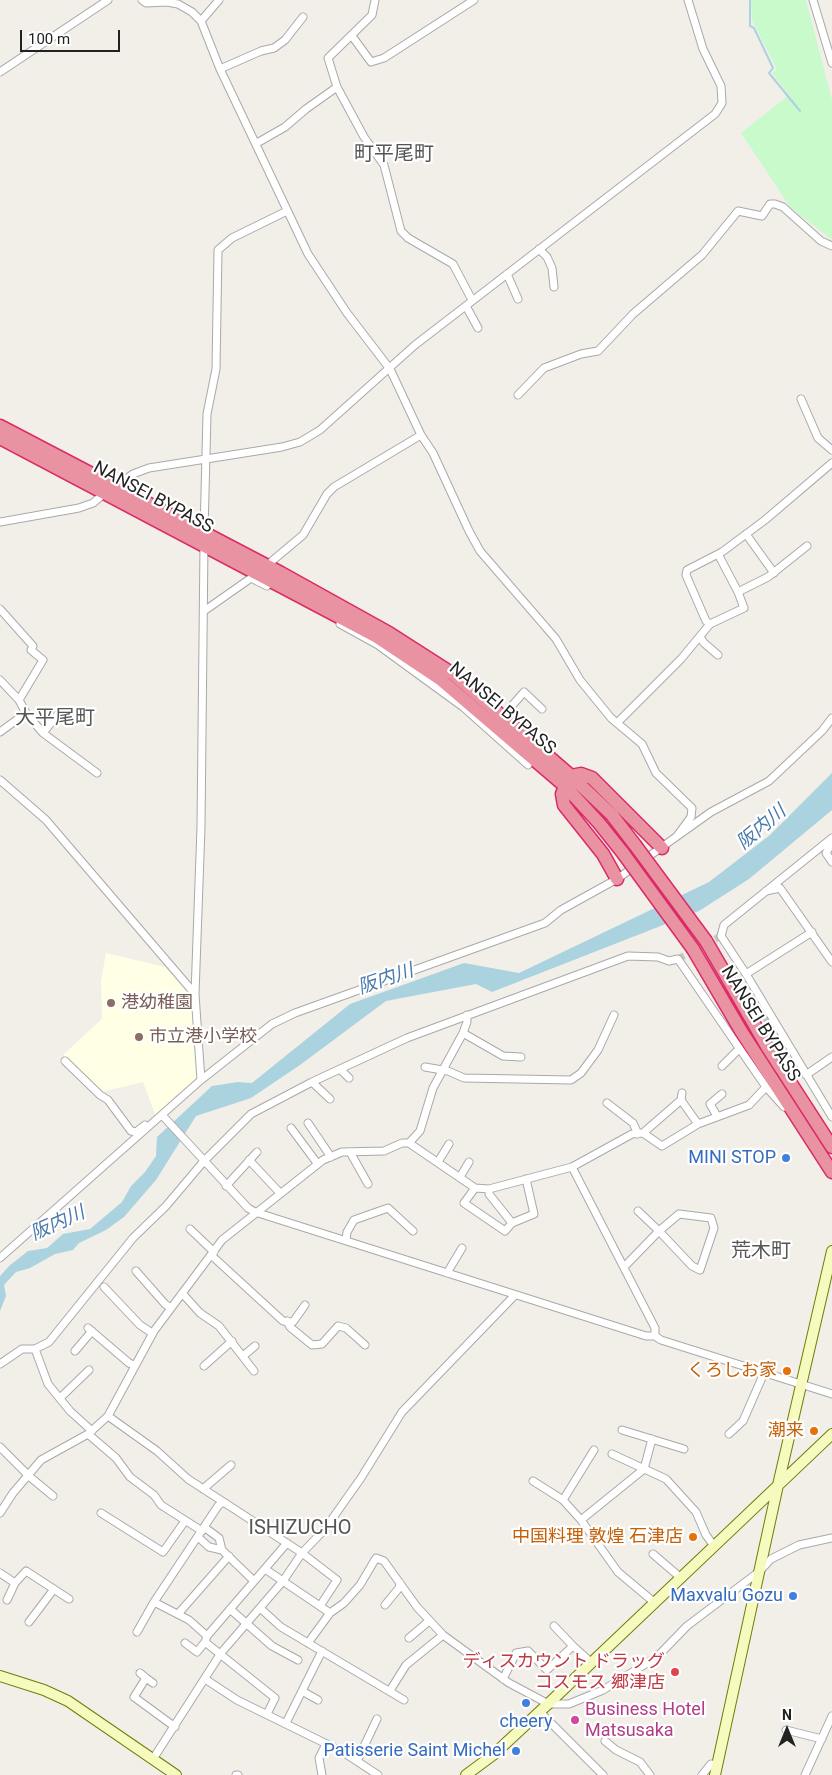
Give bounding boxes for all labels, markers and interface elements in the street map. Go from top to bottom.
scale bar [22,20,122,52]
text: 100 m [28,30,70,48]
district label: 町平尾町 [354,143,434,167]
street label: NANSEI BYPASS [89,457,217,539]
street label: NANSEI BYPASS [444,658,560,760]
district label: 大平尾町 [15,707,95,731]
water label: 阪内川 [733,801,791,855]
water label: 阪内川 [355,960,417,1000]
street label: NANSEI BYPASS [716,962,804,1086]
place label: 港幼稚園 [121,992,193,1014]
marker: 港幼稚園 [105,997,117,1009]
place label: 市立港小学校 [149,1026,257,1048]
marker: 市立港小学校 [133,1031,145,1043]
place label: MINI STOP [688,1147,776,1169]
marker: MINI STOP [780,1152,792,1164]
water label: 阪内川 [27,1202,89,1246]
district label: 荒木町 [731,1240,791,1264]
place label: くろしお家 [687,1360,777,1382]
marker: くろしお家 [781,1365,793,1377]
place label: 潮来 [768,1420,804,1442]
marker: 潮来 [808,1425,820,1437]
district label: ISHIZUCHO [243,1517,357,1541]
place label: 中国料理 敦煌 石津店 [512,1526,683,1548]
marker: 中国料理 敦煌 石津店 [687,1531,699,1543]
place label: Maxvalu Gozu [670,1585,783,1607]
marker: Maxvalu Gozu [787,1590,799,1602]
place label: ディスカウント ドラッグ コスモス 郷津店 [463,1651,665,1694]
marker: ディスカウント ドラッグ コスモス 郷津店 [669,1666,681,1678]
marker: cheery [520,1697,532,1709]
place label: Business Hotel Matsusaka [585,1699,705,1742]
north arrow [762,1705,812,1755]
text: N [782,1707,792,1723]
place label: cheery [499,1711,553,1733]
marker: Business Hotel Matsusaka [569,1714,581,1726]
place label: Patisserie Saint Michel [324,1740,506,1762]
marker: Patisserie Saint Michel [510,1745,522,1757]

